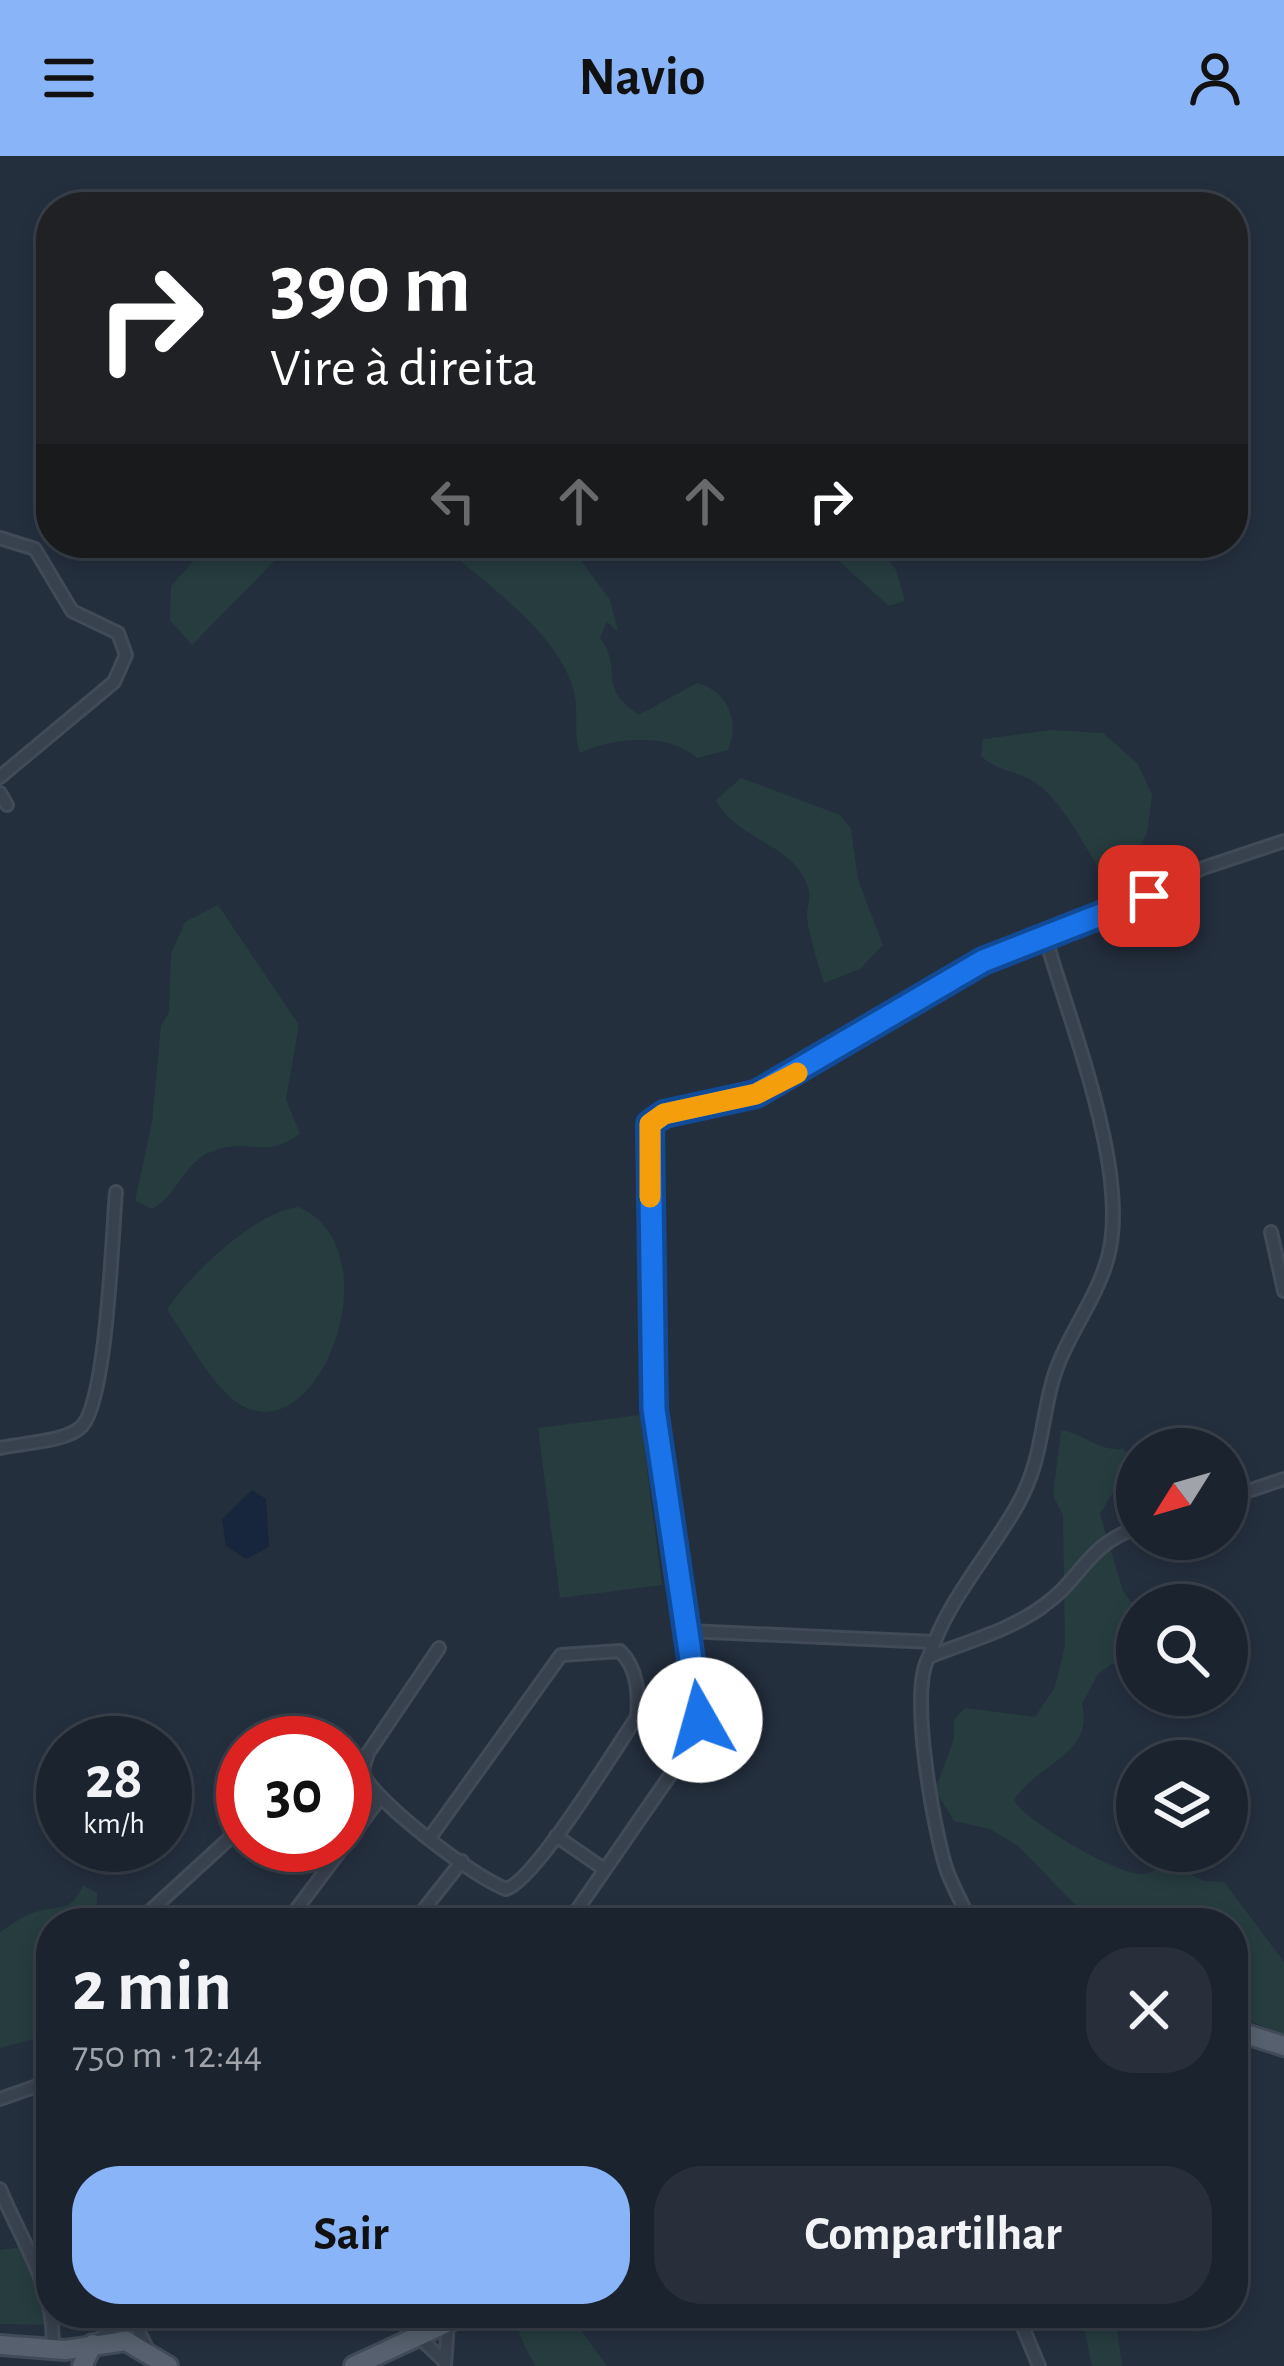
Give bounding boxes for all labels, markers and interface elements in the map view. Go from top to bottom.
icon: menu [36,45,102,111]
icon: person [1182,45,1248,111]
text: Navio [578,51,706,105]
icon: right [72,240,228,396]
text: 390 m [270,244,471,328]
text: Vire à direita [270,342,537,396]
icon: left [420,468,486,534]
icon: ahead [546,468,612,534]
icon: ahead [672,468,738,534]
icon: right [798,468,864,534]
pin [1098,845,1200,947]
icon: arrive [1116,863,1182,929]
north arrow [1116,1428,1248,1560]
map controls [1116,1428,1248,1872]
button: search [1116,1584,1248,1716]
position arrow [637,1657,763,1783]
speed limit sign: 30 [216,1716,372,1872]
button: layers [1116,1740,1248,1872]
text: 28 [85,1749,143,1809]
text: km/h [83,1809,145,1839]
button: close [1086,1947,1212,2073]
text: 2 min [72,1951,232,2023]
text: 750 m · 12:44 [72,2036,262,2075]
button: Sair [72,2166,630,2304]
button: Compartilhar [654,2166,1212,2304]

